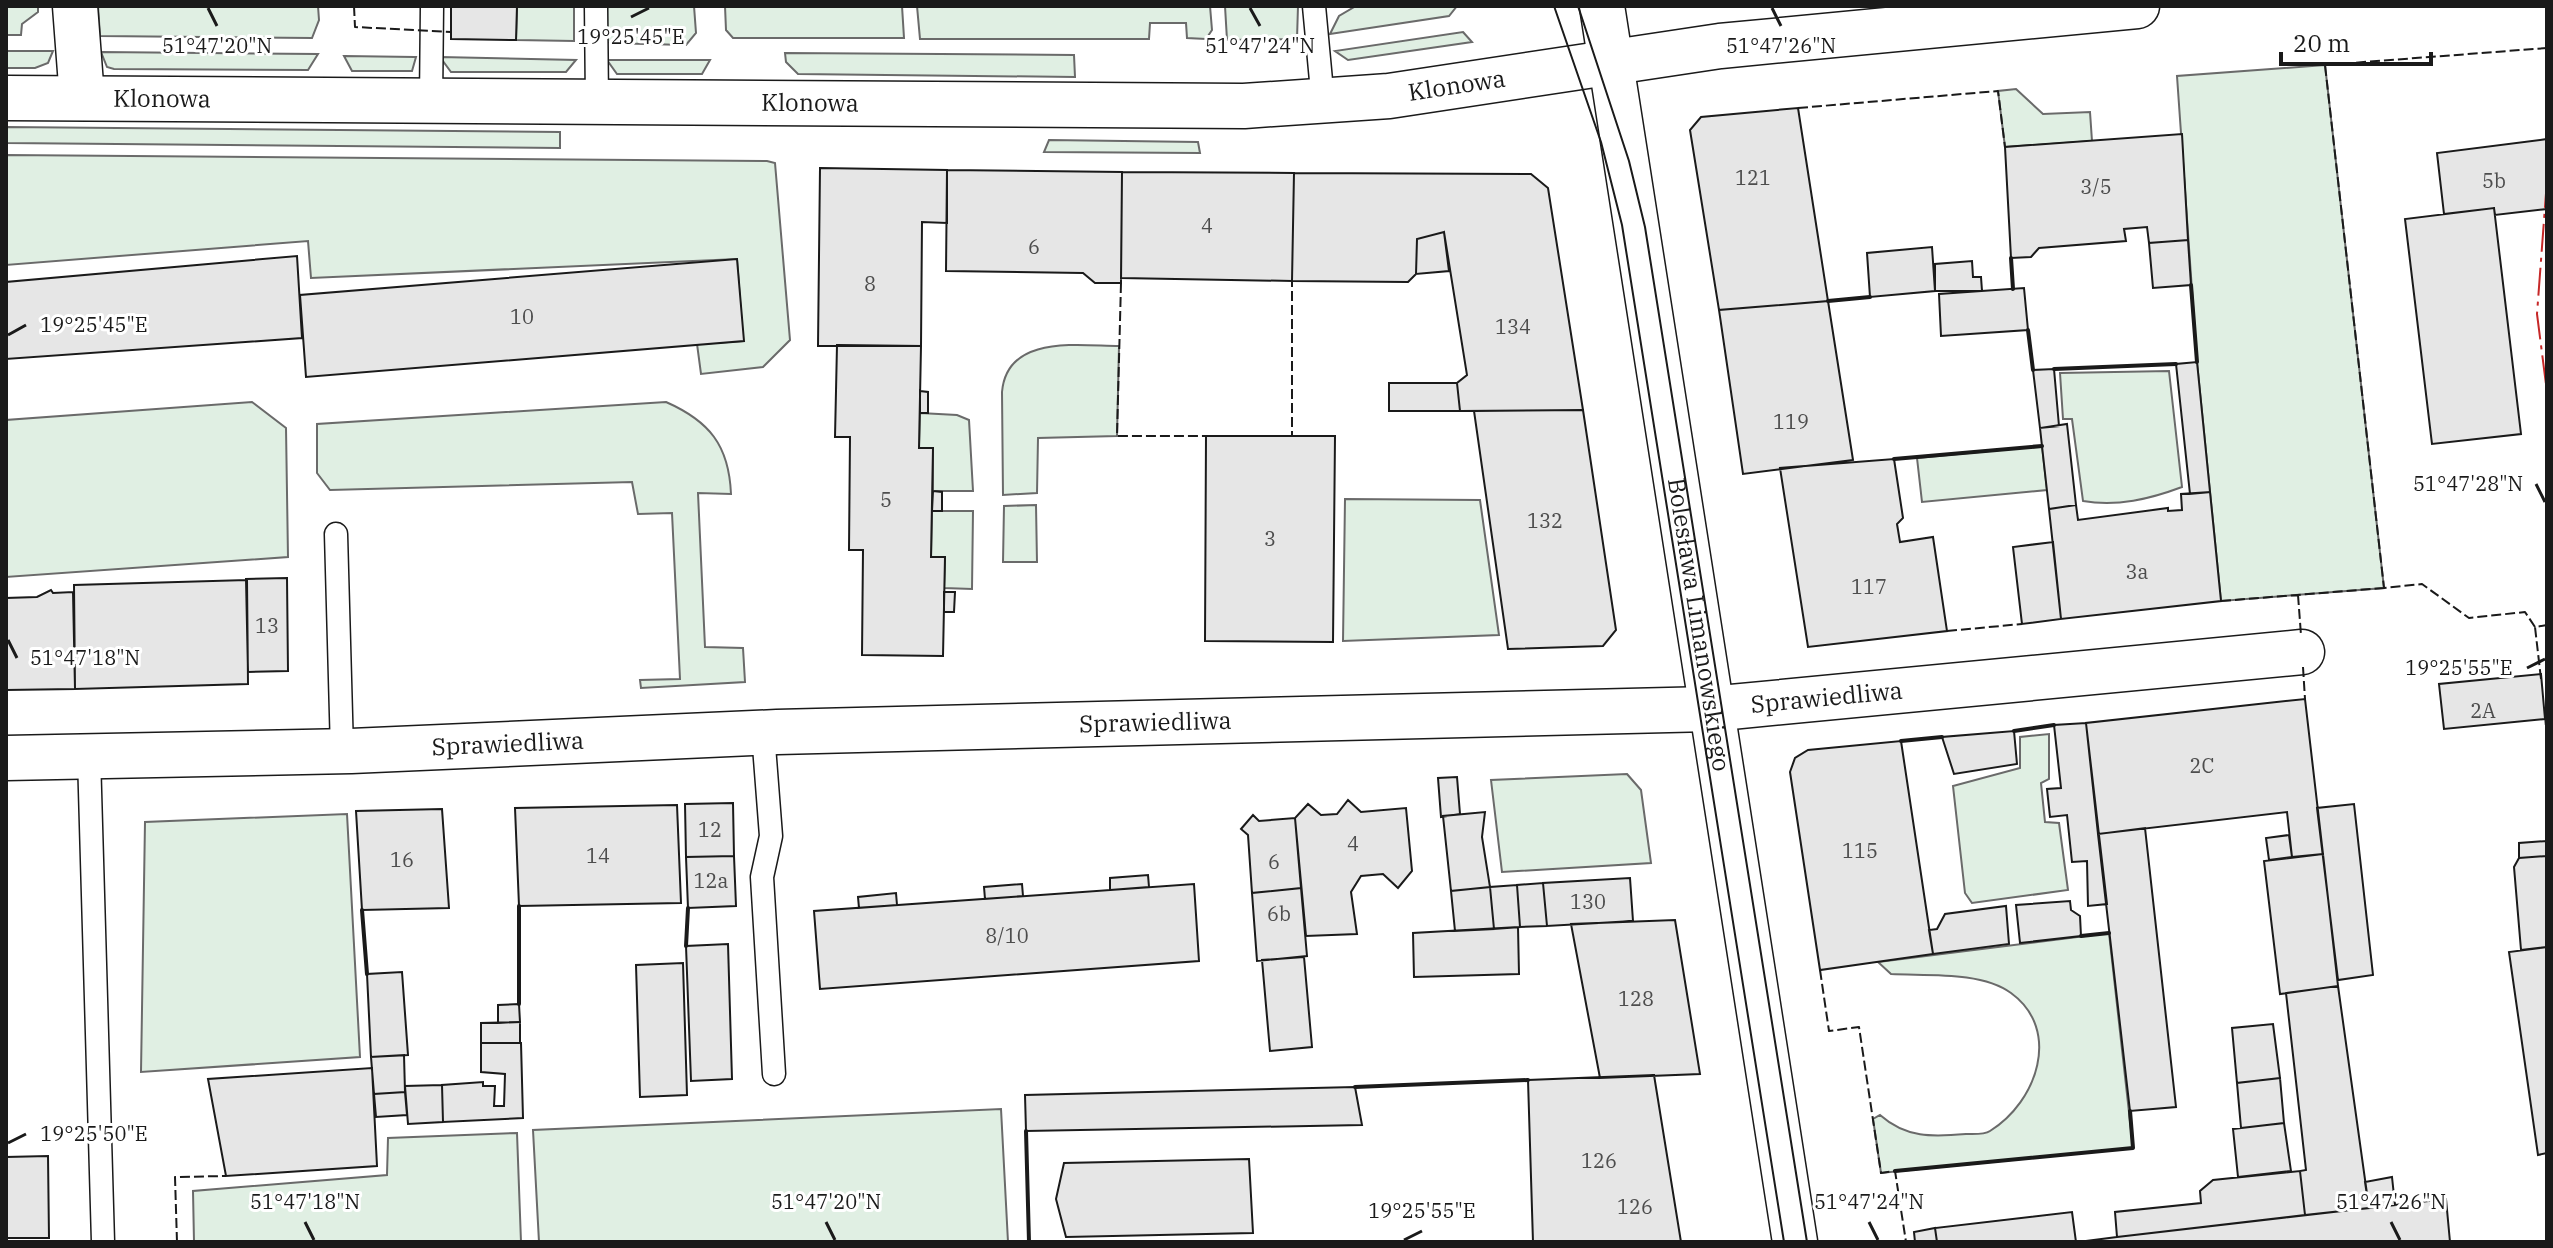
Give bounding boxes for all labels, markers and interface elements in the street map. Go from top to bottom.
scale bar [2281,16,2431,66]
text: 19°25'45"E [577,23,685,50]
text: 20 m [2293,27,2350,59]
text: 51°47'20"N [162,32,272,59]
text: 51°47'24"N [1205,32,1315,59]
text: 51°47'26"N [1726,32,1836,59]
street label: Klonowa [1406,62,1508,108]
street label: Klonowa [113,82,211,114]
street label: Klonowa [761,86,859,119]
house number: 121 [1735,164,1771,191]
house number: 5b [2482,167,2506,194]
house number: 3/5 [2080,173,2112,200]
house number: 4 [1201,212,1213,239]
house number: 6 [1028,233,1040,260]
house number: 8 [864,270,876,297]
house number: 10 [510,303,534,330]
text: 19°25'45"E [40,311,148,338]
house number: 134 [1495,313,1531,340]
house number: 119 [1773,408,1809,435]
text: 51°47'28"N [2413,470,2523,497]
street label: Bolesława Limanowskiego [1661,475,1738,773]
house number: 5 [880,486,892,513]
house number: 132 [1527,507,1563,534]
house number: 3 [1264,525,1276,552]
house number: 3a [2126,558,2149,585]
house number: 117 [1851,573,1887,600]
house number: 13 [255,612,279,639]
text: 51°47'18"N [30,644,140,671]
text: 19°25'55"E [2405,654,2513,681]
street label: Sprawiedliwa [1749,674,1904,720]
house number: 2A [2470,697,2496,724]
street label: Sprawiedliwa [1079,704,1232,740]
street label: Sprawiedliwa [431,724,585,762]
house number: 2C [2190,752,2214,779]
house number: 12 [698,816,722,843]
house number: 4 [1347,830,1359,857]
house number: 115 [1842,837,1878,864]
house number: 14 [586,842,610,869]
house number: 16 [390,846,414,873]
house number: 6 [1268,848,1280,875]
house number: 12a [694,867,729,894]
house number: 130 [1570,888,1606,915]
house number: 6b [1267,900,1291,927]
house number: 8/10 [985,922,1029,949]
house number: 128 [1618,985,1654,1012]
text: 19°25'50"E [40,1120,148,1147]
house number: 126 [1581,1147,1617,1174]
text: 51°47'18"N [250,1188,360,1215]
text: 51°47'20"N [771,1188,881,1215]
text: 51°47'24"N [1814,1188,1924,1215]
text: 51°47'26"N [2336,1188,2446,1215]
house number: 126 [1617,1193,1653,1220]
text: 19°25'55"E [1368,1197,1476,1224]

